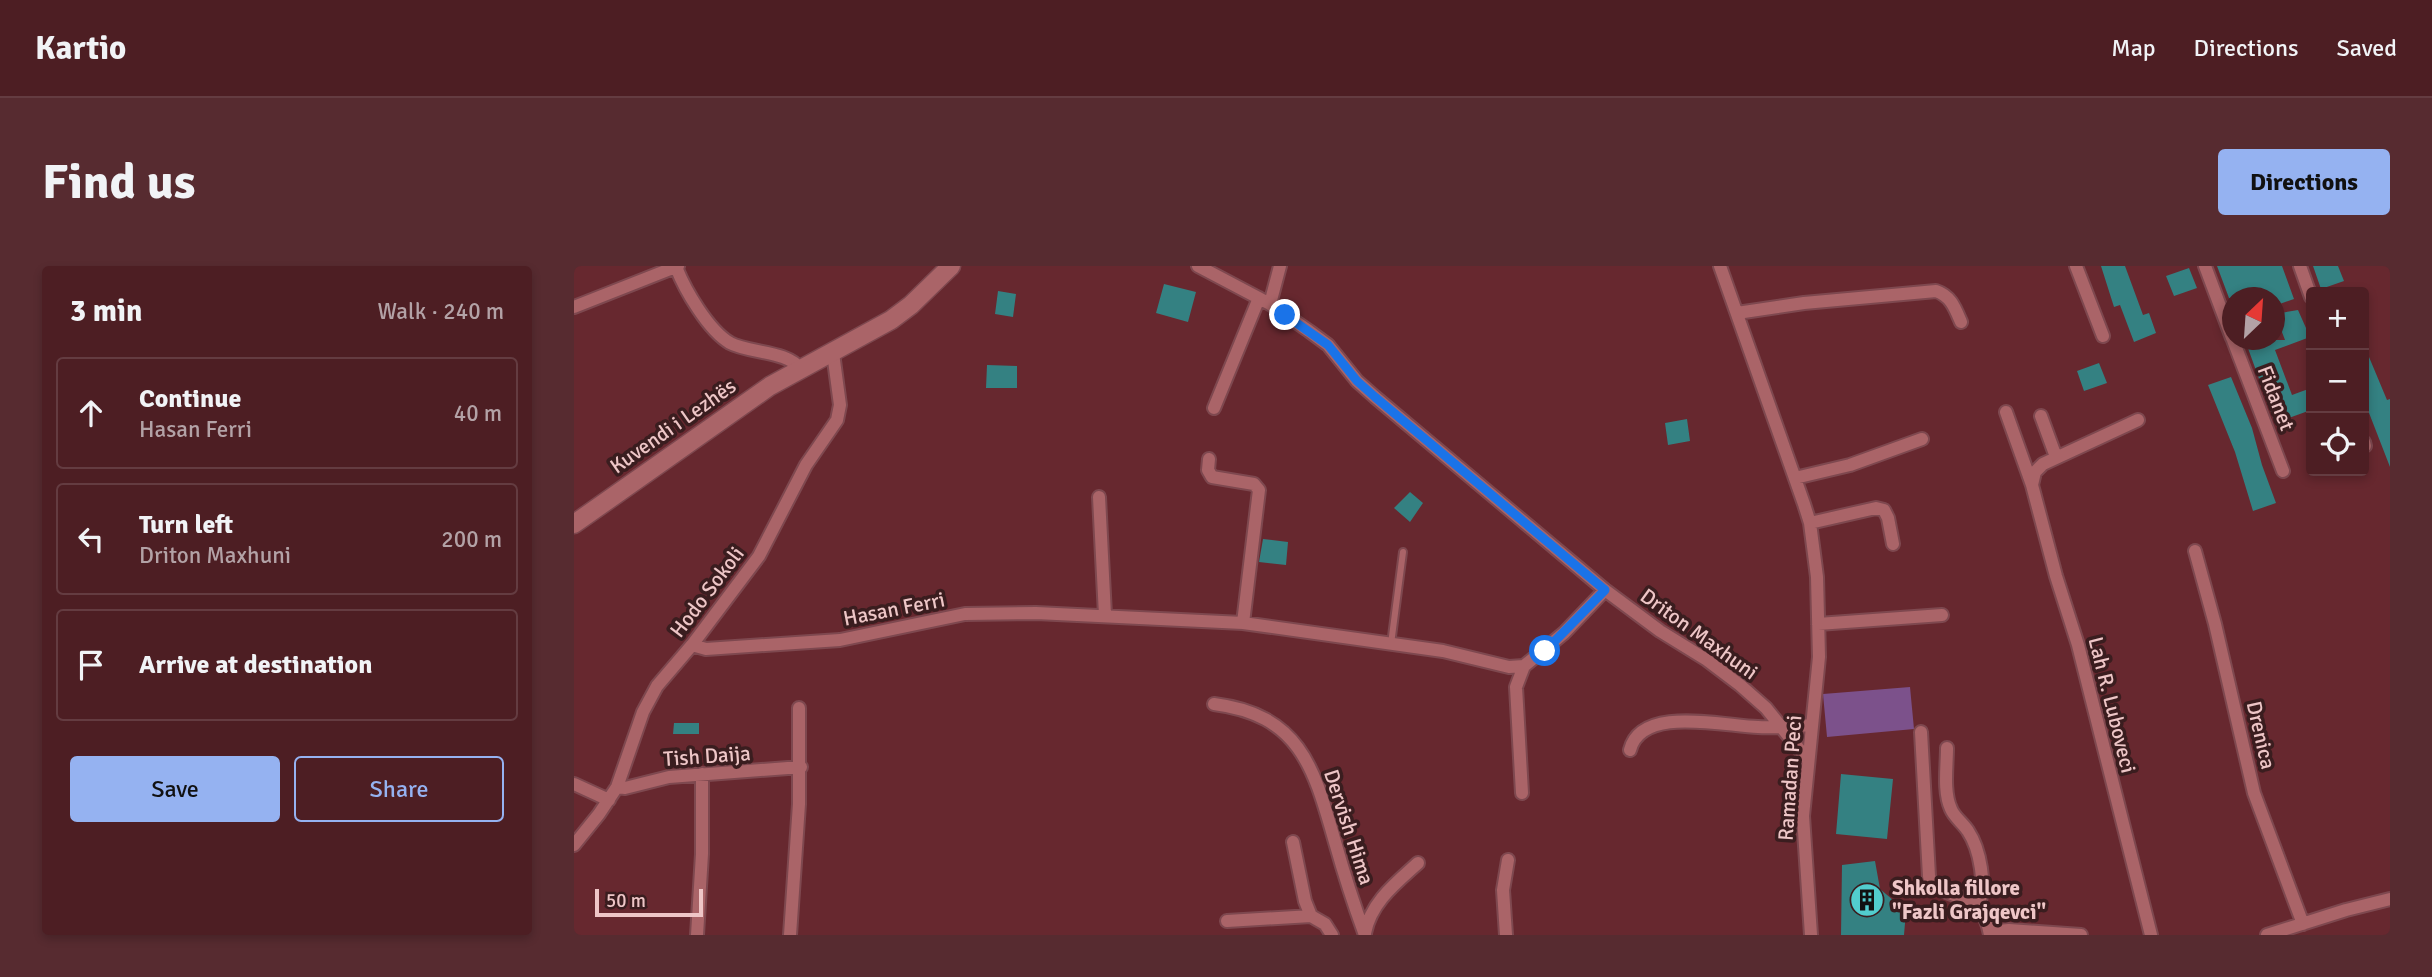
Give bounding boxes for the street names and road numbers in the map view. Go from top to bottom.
street label: Fidanet [2252,362,2300,434]
street label: Kuvendi i Lezhës [605,373,741,479]
street label: Hodo Sokoli [664,541,750,643]
street label: Driton Maxhuni [1635,583,1763,685]
street label: Hasan Ferri [841,586,947,632]
street label: Lah R. Luboveci [2083,634,2141,776]
street label: Drenica [2241,698,2281,772]
street label: Ramadan Peci [1773,714,1807,842]
street label: Tish Daija [662,740,752,772]
street label: Dervish Hima [1318,766,1380,888]

